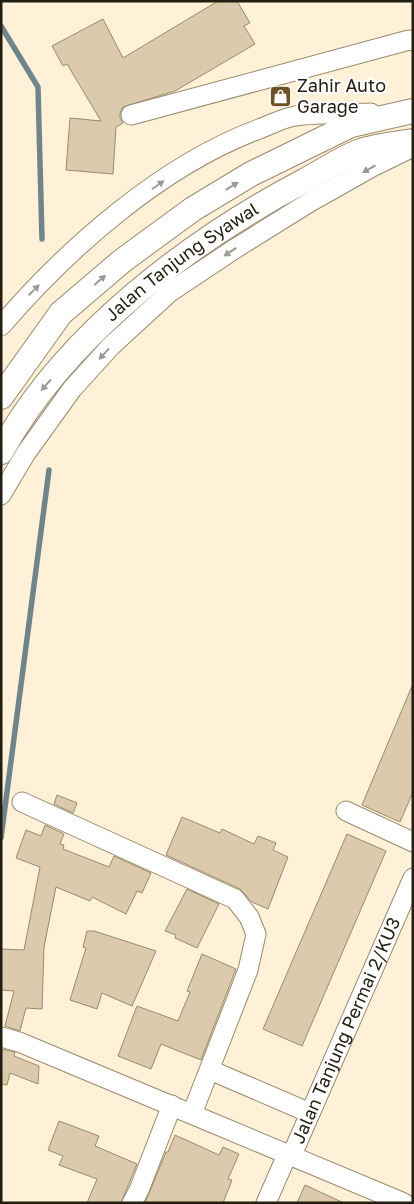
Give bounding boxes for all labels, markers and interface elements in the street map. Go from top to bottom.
place label: Zahir Auto Garage [297,74,386,117]
shop icon: Zahir Auto Garage [269,84,293,108]
one-way arrow [362,165,377,173]
one-way arrow [151,180,164,190]
one-way arrow [225,181,238,190]
street label: Jalan Tanjung Syawal [100,197,262,326]
one-way arrow [223,247,237,257]
one-way arrow [93,274,105,286]
one-way arrow [28,284,40,296]
one-way arrow [98,347,110,359]
one-way arrow [40,379,52,391]
street label: Jalan Tanjung Permai 2/KU3 [286,914,404,1147]

